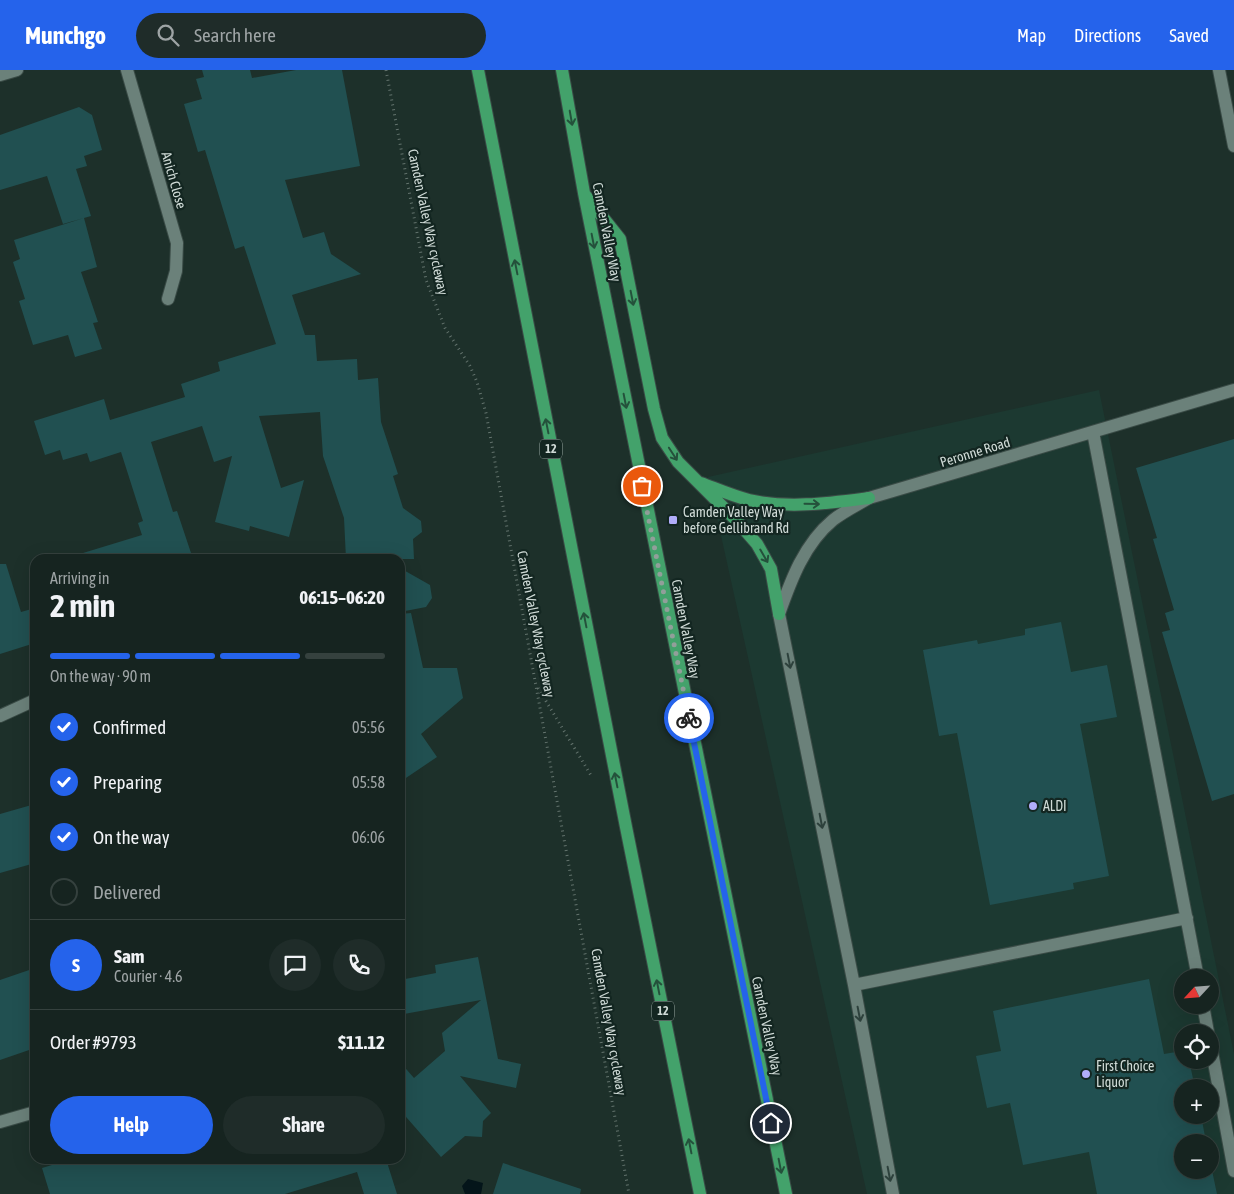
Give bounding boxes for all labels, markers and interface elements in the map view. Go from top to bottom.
search box [136,13,486,58]
icon: search [154,21,182,49]
text: Munchgo [25,22,106,49]
text: Search here [194,24,276,46]
text: Map [1017,25,1046,46]
text: Directions [1074,25,1141,46]
text: Saved [1169,25,1209,46]
one-way arrow [566,110,576,126]
street label: Camden Valley Way cycleway [405,148,451,297]
street label: Anich Close [158,150,190,210]
street label: Camden Valley Way [590,181,625,283]
one-way arrow [589,233,599,249]
one-way arrow [511,259,520,275]
one-way arrow [628,290,637,306]
one-way arrow [621,392,631,408]
one-way arrow [542,419,551,435]
street label: Peronne Road [938,434,1012,470]
road number: 12 [540,439,562,458]
one-way arrow [668,447,678,461]
pin [621,465,663,507]
icon: bag [628,472,656,500]
one-way arrow [804,500,820,509]
place label: Camden Valley Way before Gellibrand Rd [683,504,789,536]
marker: Camden Valley Way before Gellibrand Rd [667,514,679,526]
street label: Camden Valley Way cycleway [514,549,558,699]
one-way arrow [759,549,769,563]
text: Arriving in [50,569,110,587]
street label: Camden Valley Way [669,578,704,680]
text: 06:15–06:20 [299,586,385,608]
text: 2 min [50,587,115,624]
one-way arrow [580,612,589,628]
one-way arrow [784,653,794,669]
text: On the way · 90 m [50,667,151,685]
courier [664,693,714,743]
icon: bike [675,704,703,732]
icon: check [50,713,78,741]
text: Confirmed [93,716,166,738]
text: 05:56 [352,718,385,736]
icon: check [50,768,78,796]
text: Preparing [93,771,162,793]
one-way arrow [611,772,621,788]
text: 05:58 [352,773,385,791]
place label: ALDI [1043,798,1067,814]
marker: ALDI [1027,800,1039,812]
one-way arrow [816,812,826,828]
icon: check [50,823,78,851]
text: On the way [93,826,170,848]
text: 06:06 [352,828,385,846]
text: Delivered [93,881,161,903]
button: chat [269,939,321,991]
button: phone [333,939,385,991]
text: Sam [114,945,145,967]
street label: Camden Valley Way cycleway [588,947,630,1097]
text: S [72,954,80,976]
text: Courier · 4.6 [114,967,183,985]
north arrow [1174,969,1219,1014]
map controls [1174,969,1219,1179]
street label: Camden Valley Way [749,975,785,1077]
one-way arrow [653,979,662,995]
road number: 12 [652,1001,674,1020]
one-way arrow [855,1006,864,1022]
button: locate [1174,1024,1219,1069]
text: Order #9793 [50,1031,137,1053]
text: $11.12 [338,1031,385,1053]
place label: First Choice Liquor [1096,1058,1154,1090]
marker: First Choice Liquor [1080,1068,1092,1080]
button: + [1174,1079,1219,1124]
button: Help [50,1096,213,1154]
button: Share [223,1096,385,1154]
pin [750,1102,792,1144]
icon: home [757,1109,785,1137]
button: − [1174,1134,1219,1179]
one-way arrow [685,1139,695,1155]
one-way arrow [776,1157,785,1173]
one-way arrow [884,1166,894,1182]

